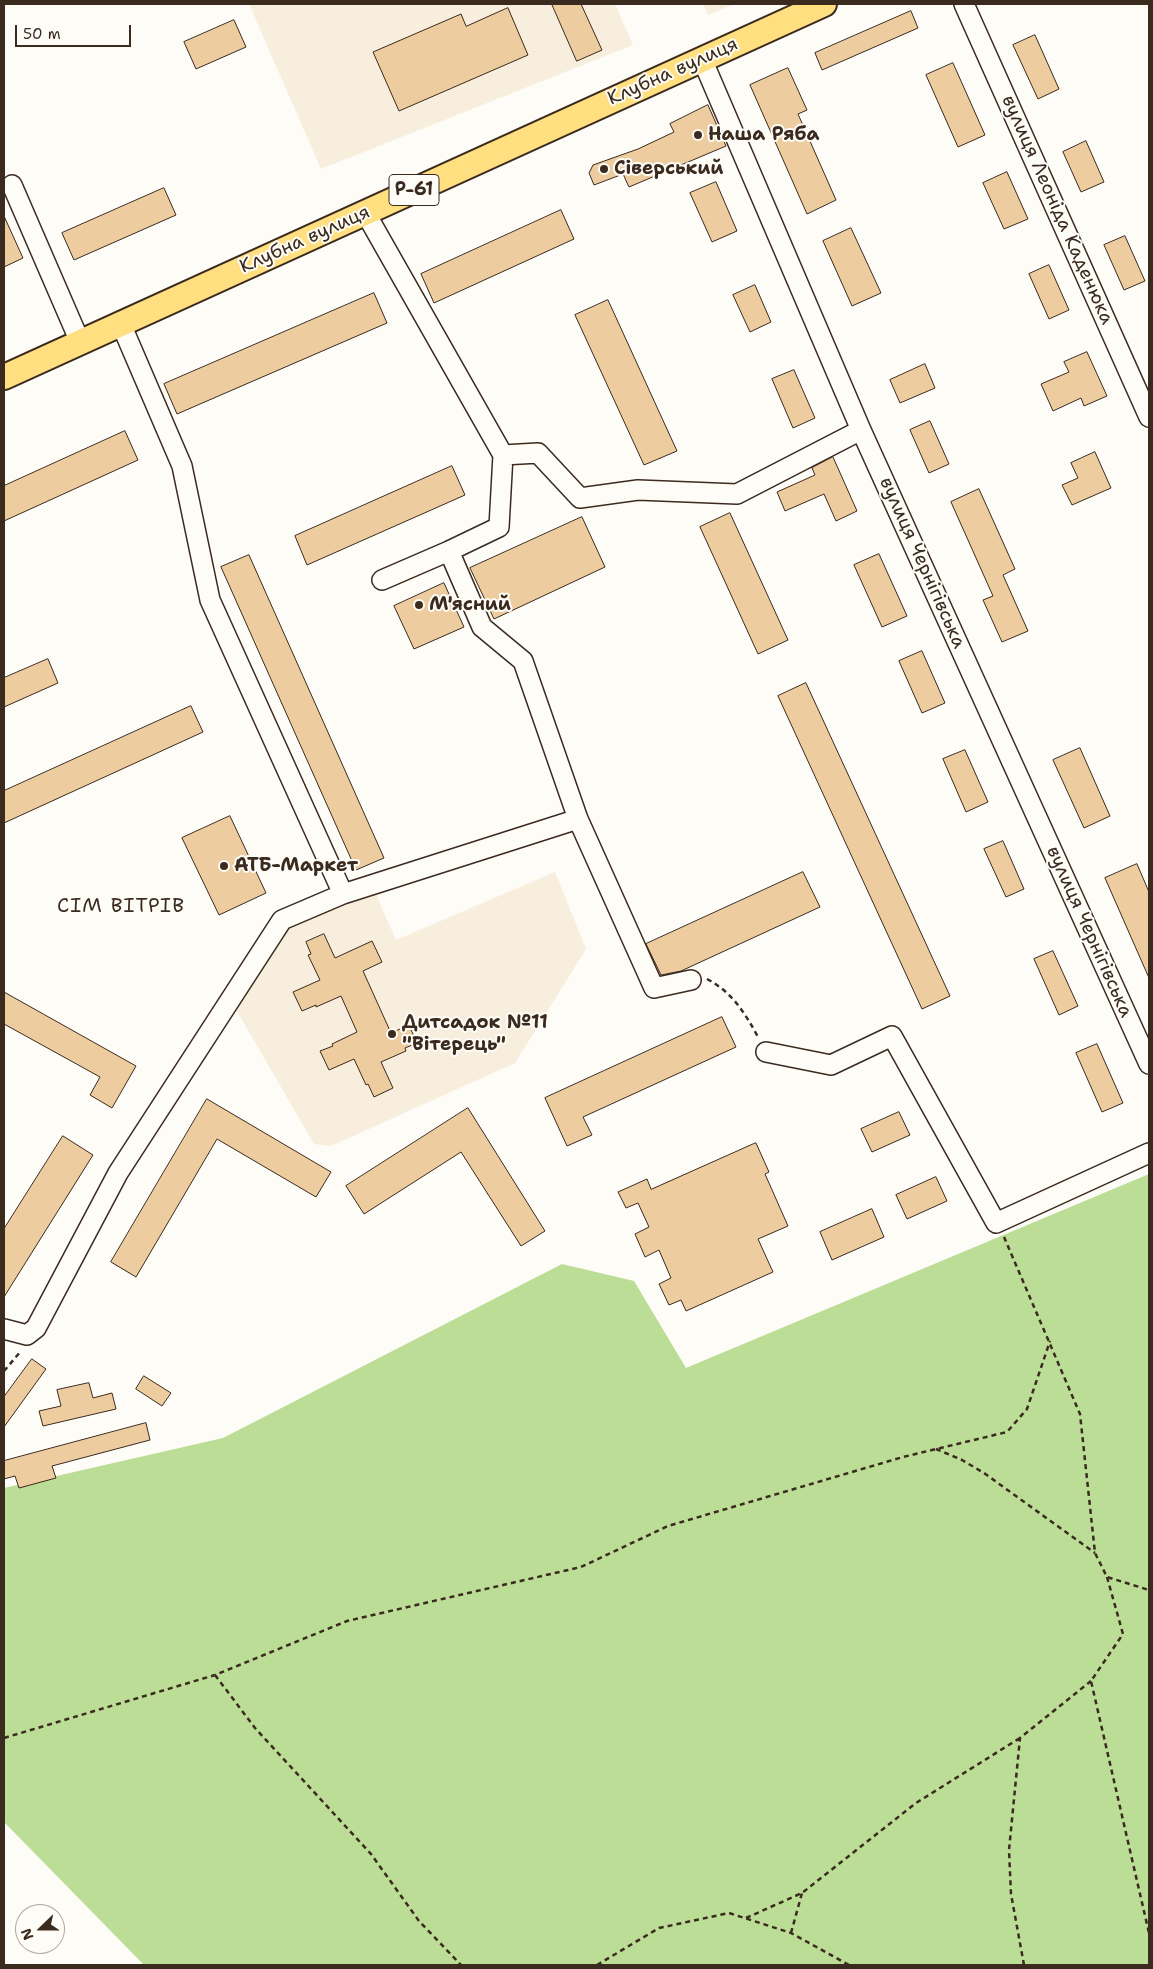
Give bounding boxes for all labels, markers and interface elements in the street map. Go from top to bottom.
scale bar [18,15,134,47]
text: 50 m [23,24,61,44]
street label: Клубна вулиця [604,33,742,111]
street label: вулиця Леоніда Каденюка [996,92,1118,328]
place label: Наша Ряба [708,124,820,146]
marker: Наша Ряба [692,129,704,141]
place label: Сіверський [614,158,723,180]
marker: Сіверський [598,163,610,175]
road number: Р-61 [389,174,439,206]
street label: Клубна вулиця [236,201,374,279]
street label: вулиця Чернігівська [874,474,970,652]
place label: М'ясний [429,594,511,616]
marker: М'ясний [413,599,425,611]
street label: вулиця Чернігівська [1041,843,1137,1021]
place label: АТБ-Маркет [234,855,358,877]
marker: АТБ-Маркет [218,860,230,872]
district label: СІМ ВІТРІВ [56,895,186,919]
place label: Дитсадок №11 "Вітерець" [402,1012,548,1056]
marker: Дитсадок №11 "Вітерець" [386,1028,398,1040]
north arrow [15,1904,65,1954]
text: N [17,1926,37,1943]

